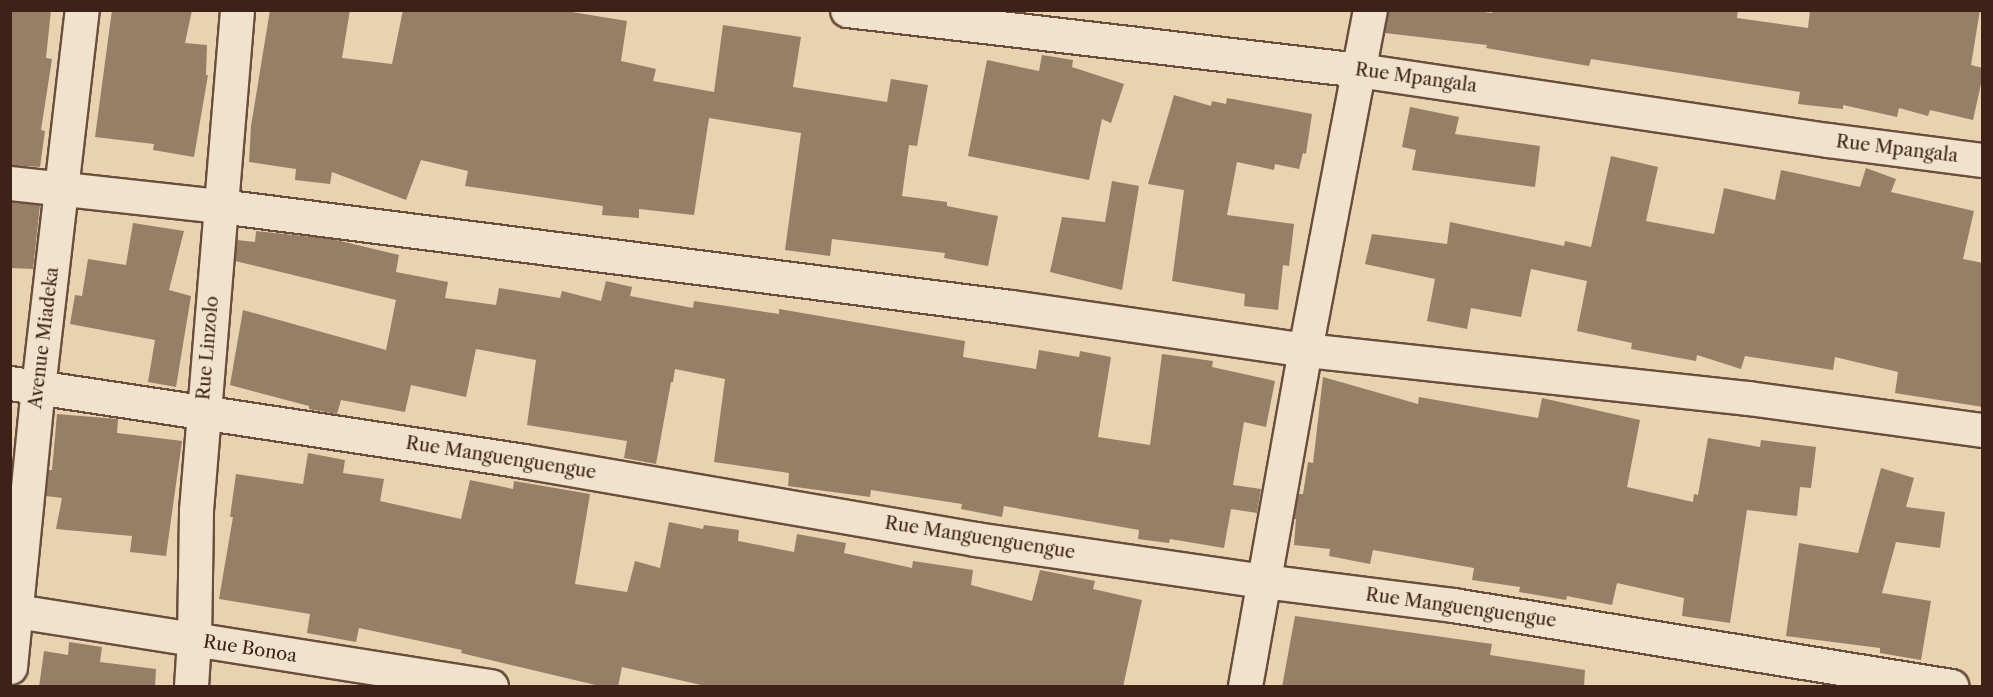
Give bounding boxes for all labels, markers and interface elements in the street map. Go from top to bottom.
street label: Rue Mpangala [1354,59,1478,97]
street label: Rue Mpangala [1835,131,1959,167]
street label: Avenue Miadeka [25,266,63,410]
street label: Rue Linzolo [193,295,223,401]
street label: Rue Manguenguengue [404,432,598,484]
street label: Rue Manguenguengue [883,512,1077,564]
street label: Rue Manguenguengue [1364,584,1558,632]
street label: Rue Bonoa [202,631,298,667]

